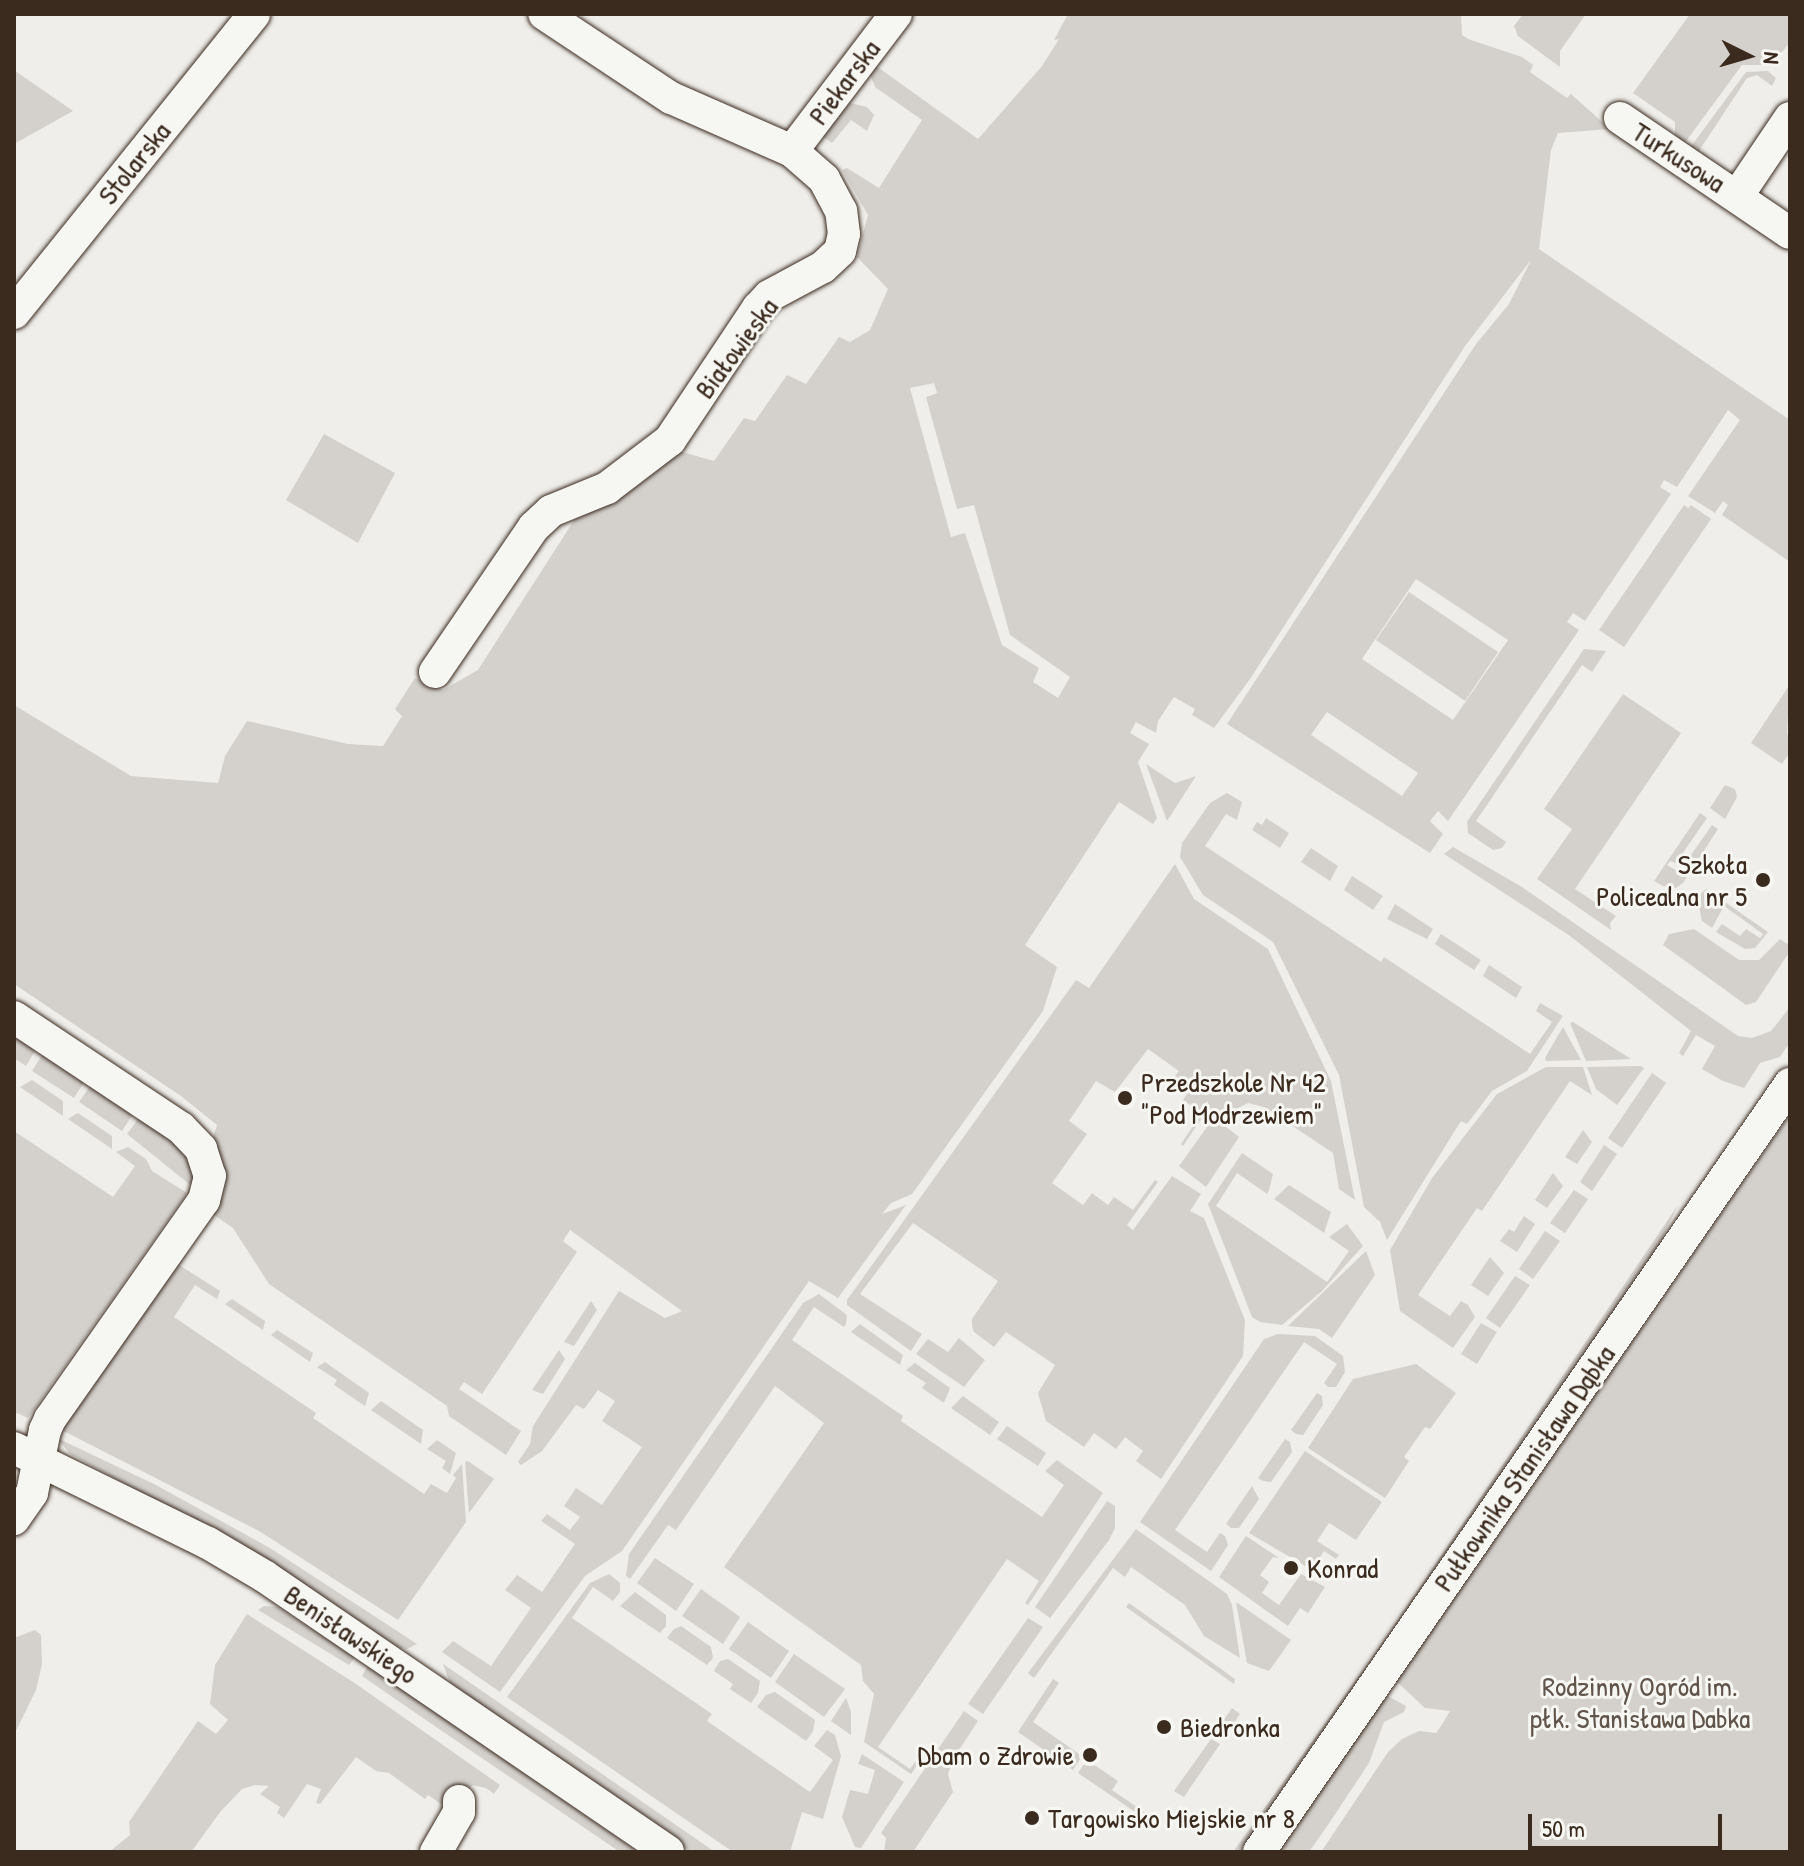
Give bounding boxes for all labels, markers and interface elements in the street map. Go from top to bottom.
north arrow [1708,16,1788,96]
street label: Piekarska [801,33,887,131]
text: N [1756,51,1787,65]
street label: Stolarska [91,115,177,211]
street label: Turkusowa [1626,115,1732,199]
street label: Białowieska [687,291,785,405]
place label: Szkoła Policealna nr 5 [1596,847,1747,913]
marker: Szkoła Policealna nr 5 [1754,871,1772,889]
place label: Przedszkole Nr 42 "Pod Modrzewiem" [1141,1065,1326,1131]
marker: Przedszkole Nr 42 "Pod Modrzewiem" [1116,1089,1134,1107]
street label: Pułkownika Stanisława Dąbka [1426,1338,1622,1598]
place label: Konrad [1307,1551,1378,1585]
marker: Konrad [1282,1559,1300,1577]
street label: Benisławskiego [278,1577,424,1691]
park label: Rodzinny Ogród im. płk. Stanisława Dabka [1530,1669,1750,1735]
place label: Biedronka [1180,1710,1280,1744]
marker: Biedronka [1155,1718,1173,1736]
place label: Dbam o Zdrowie [917,1738,1074,1772]
marker: Dbam o Zdrowie [1081,1746,1099,1764]
scale bar [1532,1798,1726,1848]
place label: Targowisko Miejskie nr 8 [1048,1801,1295,1835]
marker: Targowisko Miejskie nr 8 [1023,1809,1041,1827]
text: 50 m [1542,1812,1585,1844]

